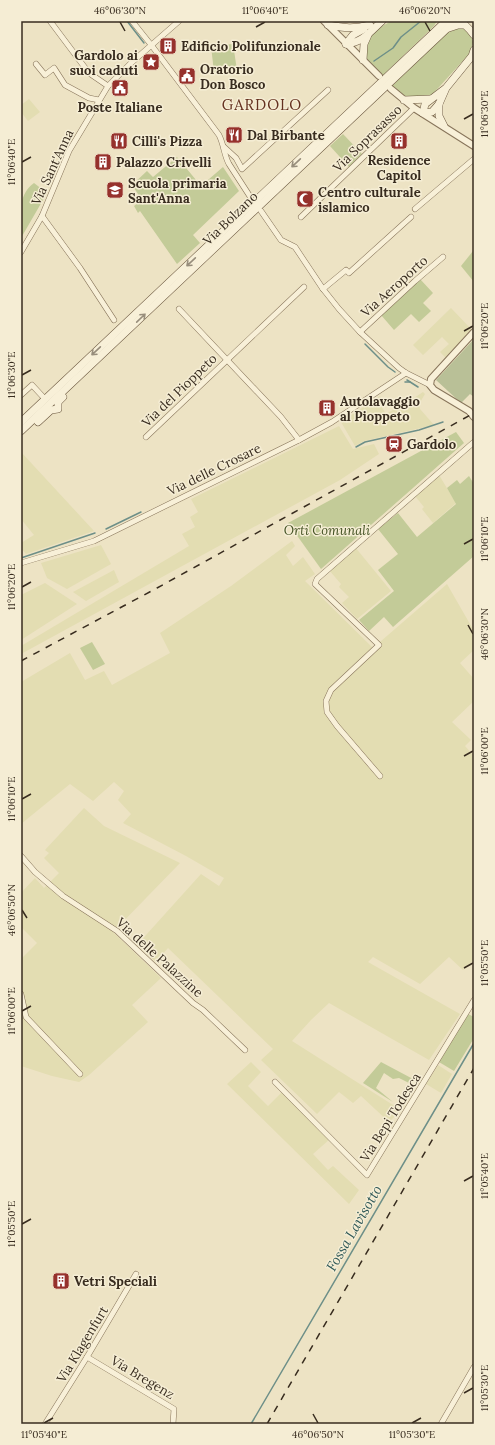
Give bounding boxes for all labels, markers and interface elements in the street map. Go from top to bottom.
text: 46°06'30"N [94,4,146,17]
text: 11°06'40"E [242,4,288,17]
text: 46°06'20"N [399,4,451,17]
building icon: Edificio Polifunzionale [158,36,178,56]
place label: Edificio Polifunzionale [181,38,321,55]
place label: Gardolo ai suoi caduti [70,47,138,79]
place icon: Gardolo ai suoi caduti [141,52,161,72]
place label: Oratorio Don Bosco [200,61,265,93]
public building icon: Oratorio Don Bosco [177,66,197,86]
public building icon: Poste Italiane [110,78,130,98]
text: 11°06'30"E [478,91,491,137]
district label: GARDOLO [222,95,302,114]
place label: Poste Italiane [78,99,162,116]
street label: Via Soprasasso [329,101,406,176]
restaurant icon: Dal Birbante [224,125,244,145]
street label: Via Sant'Anna [27,126,78,209]
place label: Dal Birbante [247,127,325,144]
restaurant icon: Cilli's Pizza [109,131,129,151]
building icon: Residence Capitol [389,131,409,151]
place label: Cilli's Pizza [132,133,202,150]
text: 11°06'40"E [5,139,18,185]
building icon: Palazzo Crivelli [93,152,113,172]
place label: Residence Capitol [367,152,431,184]
place label: Palazzo Crivelli [116,154,212,171]
one-way arrow [291,158,301,167]
place label: Scuola primaria Sant'Anna [128,175,227,207]
school or university icon: Scuola primaria Sant'Anna [105,180,125,200]
place label: Centro culturale islamico [318,184,421,216]
street label: Via Bolzano [198,188,262,250]
mosque icon: Centro culturale islamico [295,189,315,209]
street label: Via Aeroporto [357,252,432,322]
one-way arrow [186,257,196,267]
text: 11°06'20"E [478,303,491,349]
one-way arrow [136,314,146,323]
one-way arrow [91,346,101,356]
street label: Via del Pioppeto [137,350,221,431]
text: 11°06'30"E [5,352,18,398]
place label: Autolavaggio al Pioppeto [340,393,420,425]
building icon: Autolavaggio al Pioppeto [317,398,337,418]
station icon: Gardolo [384,434,404,454]
place label: Gardolo [407,436,456,453]
street label: Via delle Crosare [164,439,264,500]
text: 11°06'10"E [478,517,491,561]
park label: Orti Comunali [284,522,371,539]
text: 11°06'20"E [5,564,18,610]
text: 46°06'30"N [478,608,491,660]
text: 11°06'00"E [478,727,491,775]
text: 11°06'10"E [5,777,18,821]
text: 46°06'50"N [5,884,18,936]
street label: Via delle Palazzine [112,913,207,1001]
text: 11°05'50"E [478,940,491,986]
text: 11°06'00"E [5,987,18,1035]
street label: Via Bepi Todesca [356,1069,425,1166]
text: 11°05'40"E [478,1153,491,1199]
water label: Fossa Lavisotto [322,1182,386,1274]
text: 11°05'50"E [5,1201,18,1247]
building icon: Vetri Speciali [51,1271,71,1291]
place label: Vetri Speciali [74,1273,157,1290]
street label: Via Klagenfurt [52,1303,112,1386]
street label: Via Bregenz [107,1351,178,1403]
text: 11°05'30"E [478,1365,491,1411]
text: 11°05'40"E [21,1428,67,1441]
text: 46°06'50"N [292,1428,344,1441]
text: 11°05'30"E [389,1428,435,1441]

